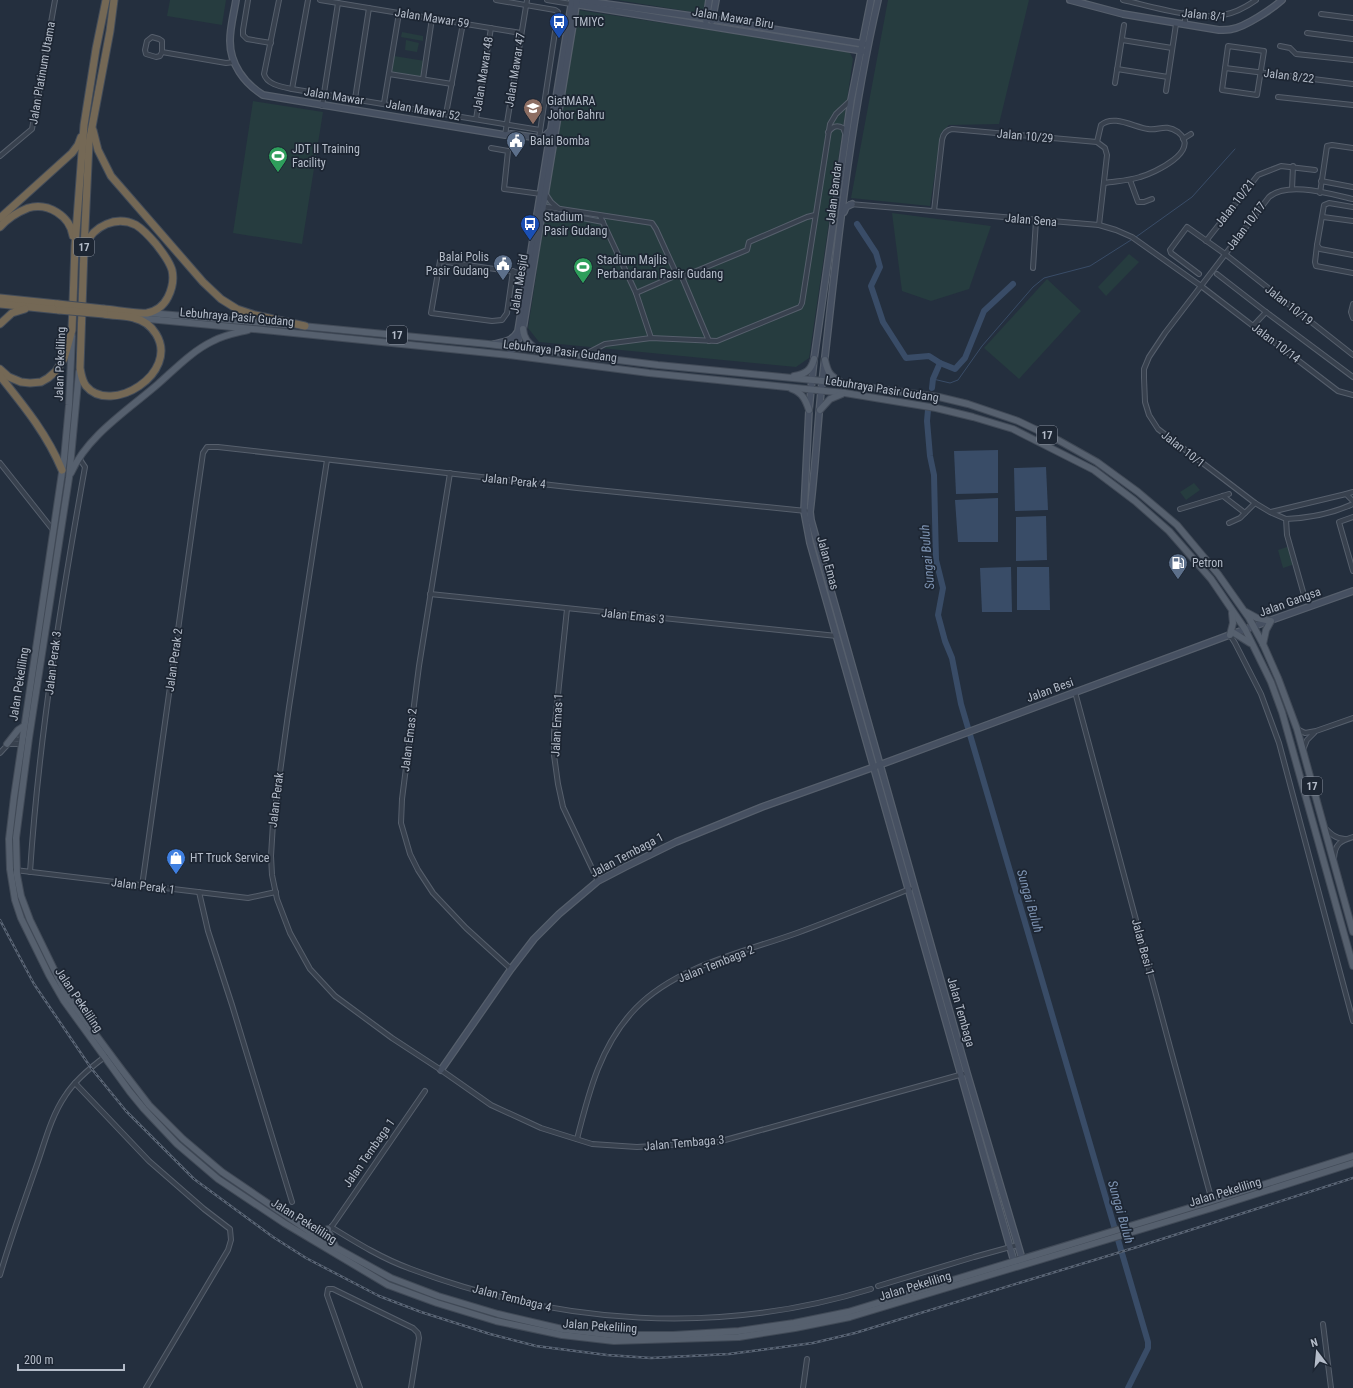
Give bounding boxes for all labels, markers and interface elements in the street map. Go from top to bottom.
street label: Jalan Mawar 59 [394,5,470,31]
street label: Jalan Mawar Biru [691,5,775,31]
street label: Jalan 8/1 [1181,6,1227,24]
bus stop icon: TMIYC [548,11,570,39]
place label: TMIYC [573,15,604,29]
street label: Jalan Platinum Utama [26,20,58,126]
street label: Jalan Mawar 47 [502,32,528,108]
street label: Jalan Mawar 48 [470,36,496,112]
street label: Jalan 8/22 [1263,66,1315,86]
street label: Jalan Mawar [303,84,365,108]
place label: GiatMARA Johor Bahru [547,94,605,122]
street label: Jalan Mawar 52 [385,97,461,123]
school or university icon: GiatMARA Johor Bahru [522,97,544,125]
street label: Jalan 10/29 [996,127,1054,145]
public building icon: Balai Bomba [505,130,527,158]
place label: Balai Bomba [530,134,590,148]
place label: JDT II Training Facility [292,142,360,170]
sports icon: JDT II Training Facility [267,145,289,173]
street label: Jalan Bandar [823,161,845,225]
street label: Jalan 10/21 [1212,176,1258,230]
street label: Jalan 10/17 [1223,199,1269,253]
place label: Stadium Pasir Gudang [544,210,607,238]
street label: Jalan Sena [1004,211,1058,229]
bus stop icon: Stadium Pasir Gudang [519,213,541,241]
road number: 17 [74,238,94,256]
place label: Balai Polis Pasir Gudang [426,250,489,278]
public building icon: Balai Polis Pasir Gudang [492,253,514,281]
street label: Jalan Mesjid [507,253,531,315]
place label: Stadium Majlis Perbandaran Pasir Gudang [597,253,723,281]
sports icon: Stadium Majlis Perbandaran Pasir Gudang [572,256,594,284]
street label: Jalan 10/19 [1262,282,1316,328]
street label: Lebuhraya Pasir Gudang [179,305,295,329]
street label: Jalan 10/14 [1249,320,1303,366]
street label: Jalan Pekeliling [52,326,68,401]
road number: 17 [387,326,407,344]
street label: Lebuhraya Pasir Gudang [502,337,618,365]
street label: Lebuhraya Pasir Gudang [824,373,940,405]
road number: 17 [1037,426,1057,444]
street label: Jalan 10/1 [1159,428,1207,470]
street label: Jalan Perak 4 [481,471,547,491]
water label: Sungai Buluh [917,524,937,590]
street label: Jalan Emas [814,535,842,591]
fuel station icon: Petron [1167,552,1189,580]
place label: Petron [1192,556,1223,570]
street label: Jalan Gangsa [1257,584,1323,620]
street label: Jalan Emas 3 [601,606,665,626]
street label: Jalan Perak 2 [163,627,185,693]
street label: Jalan Perak 3 [42,630,64,696]
street label: Jalan Pekeliling [6,646,32,722]
street label: Jalan Besi [1025,675,1075,705]
street label: Jalan Emas 1 [548,693,566,757]
street label: Jalan Emas 2 [398,708,420,772]
street label: Jalan Perak [266,771,286,828]
road number: 17 [1302,777,1322,795]
street label: Jalan Tembaga 1 [588,830,666,880]
shop icon: HT Truck Service [165,847,187,875]
place label: HT Truck Service [190,851,270,865]
water label: Sungai Buluh [1014,868,1046,934]
street label: Jalan Perak 1 [110,875,176,897]
street label: Jalan Besi 1 [1129,917,1157,977]
street label: Jalan Tembaga 2 [676,942,756,986]
street label: Jalan Pekeliling [52,965,106,1035]
street label: Jalan Tembaga [944,975,978,1049]
street label: Jalan Tembaga 1 [340,1116,398,1190]
street label: Jalan Tembaga 3 [643,1133,725,1153]
street label: Jalan Pekeliling [1187,1174,1263,1210]
water label: Sungai Buluh [1105,1179,1137,1245]
street label: Jalan Pekeliling [269,1195,339,1247]
street label: Jalan Pekeliling [877,1268,953,1304]
street label: Jalan Tembaga 4 [471,1281,553,1315]
street label: Jalan Pekeliling [562,1316,638,1336]
north arrow [1297,1332,1337,1372]
text: N [1309,1336,1320,1350]
scale bar [18,1346,124,1372]
text: 200 m [24,1353,54,1367]

